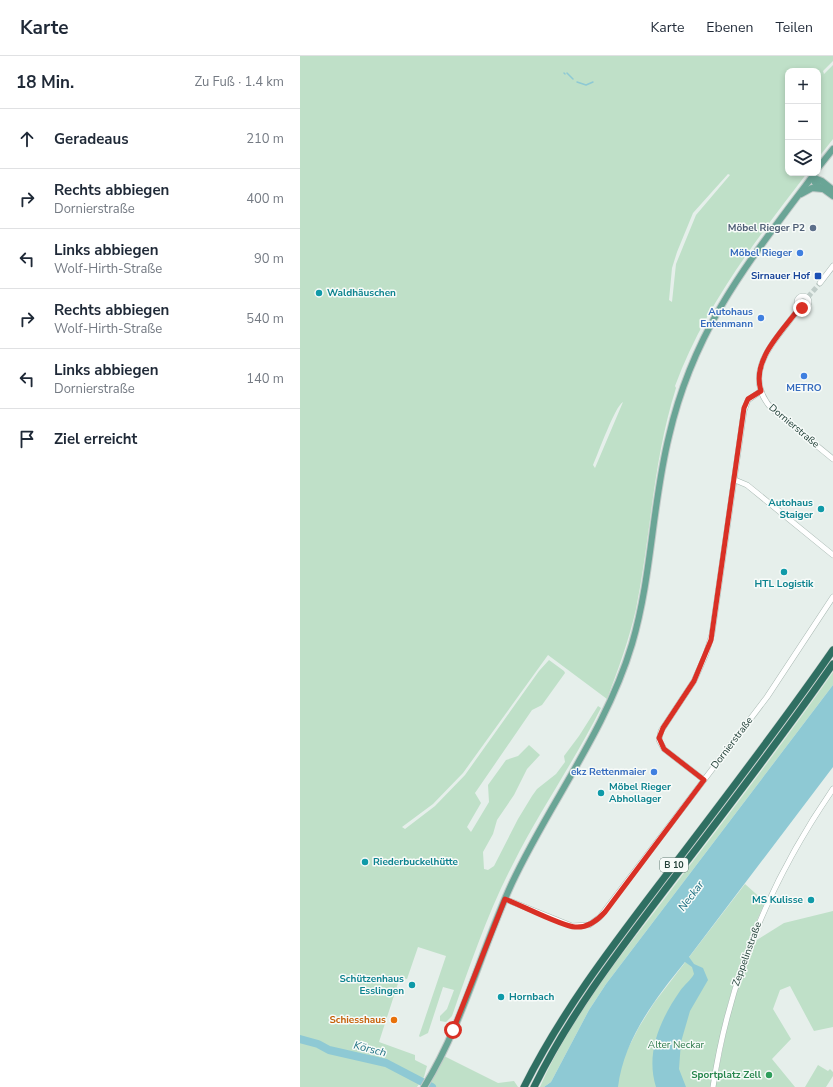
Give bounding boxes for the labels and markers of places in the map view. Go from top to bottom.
place label: Möbel Rieger P2 [728,221,805,235]
marker: Möbel Rieger P2 [808,223,818,233]
place label: Möbel Rieger [730,246,792,260]
marker: Möbel Rieger [795,248,805,258]
place label: Sirnauer Hof [751,269,810,283]
marker: Sirnauer Hof [813,271,823,281]
place label: Waldhäuschen [327,286,396,300]
marker: Waldhäuschen [314,288,324,298]
place label: Autohaus Entenmann [700,305,753,331]
marker: Autohaus Entenmann [756,313,766,323]
marker: METRO [799,371,809,381]
place label: METRO [786,381,822,395]
place label: Autohaus Staiger [768,496,813,522]
marker: Autohaus Staiger [816,504,826,514]
marker: HTL Logistik [779,567,789,577]
place label: HTL Logistik [755,577,814,591]
place label: ekz Rettenmaier [571,765,646,779]
marker: ekz Rettenmaier [649,767,659,777]
place label: Möbel Rieger Abhollager [609,780,671,806]
marker: Möbel Rieger Abhollager [596,788,606,798]
place label: Riederbuckelhütte [373,855,459,869]
marker: Riederbuckelhütte [360,857,370,867]
place label: MS Kulisse [752,893,804,907]
marker: MS Kulisse [806,895,816,905]
place label: Schützenhaus Esslingen [340,972,404,998]
marker: Schützenhaus Esslingen [407,980,417,990]
place label: Hornbach [509,990,554,1004]
marker: Hornbach [496,992,506,1002]
place label: Schiesshaus [329,1013,386,1027]
marker: Schiesshaus [389,1015,399,1025]
place label: Sportplatz Zell [691,1068,762,1082]
marker: Sportplatz Zell [764,1070,774,1080]

